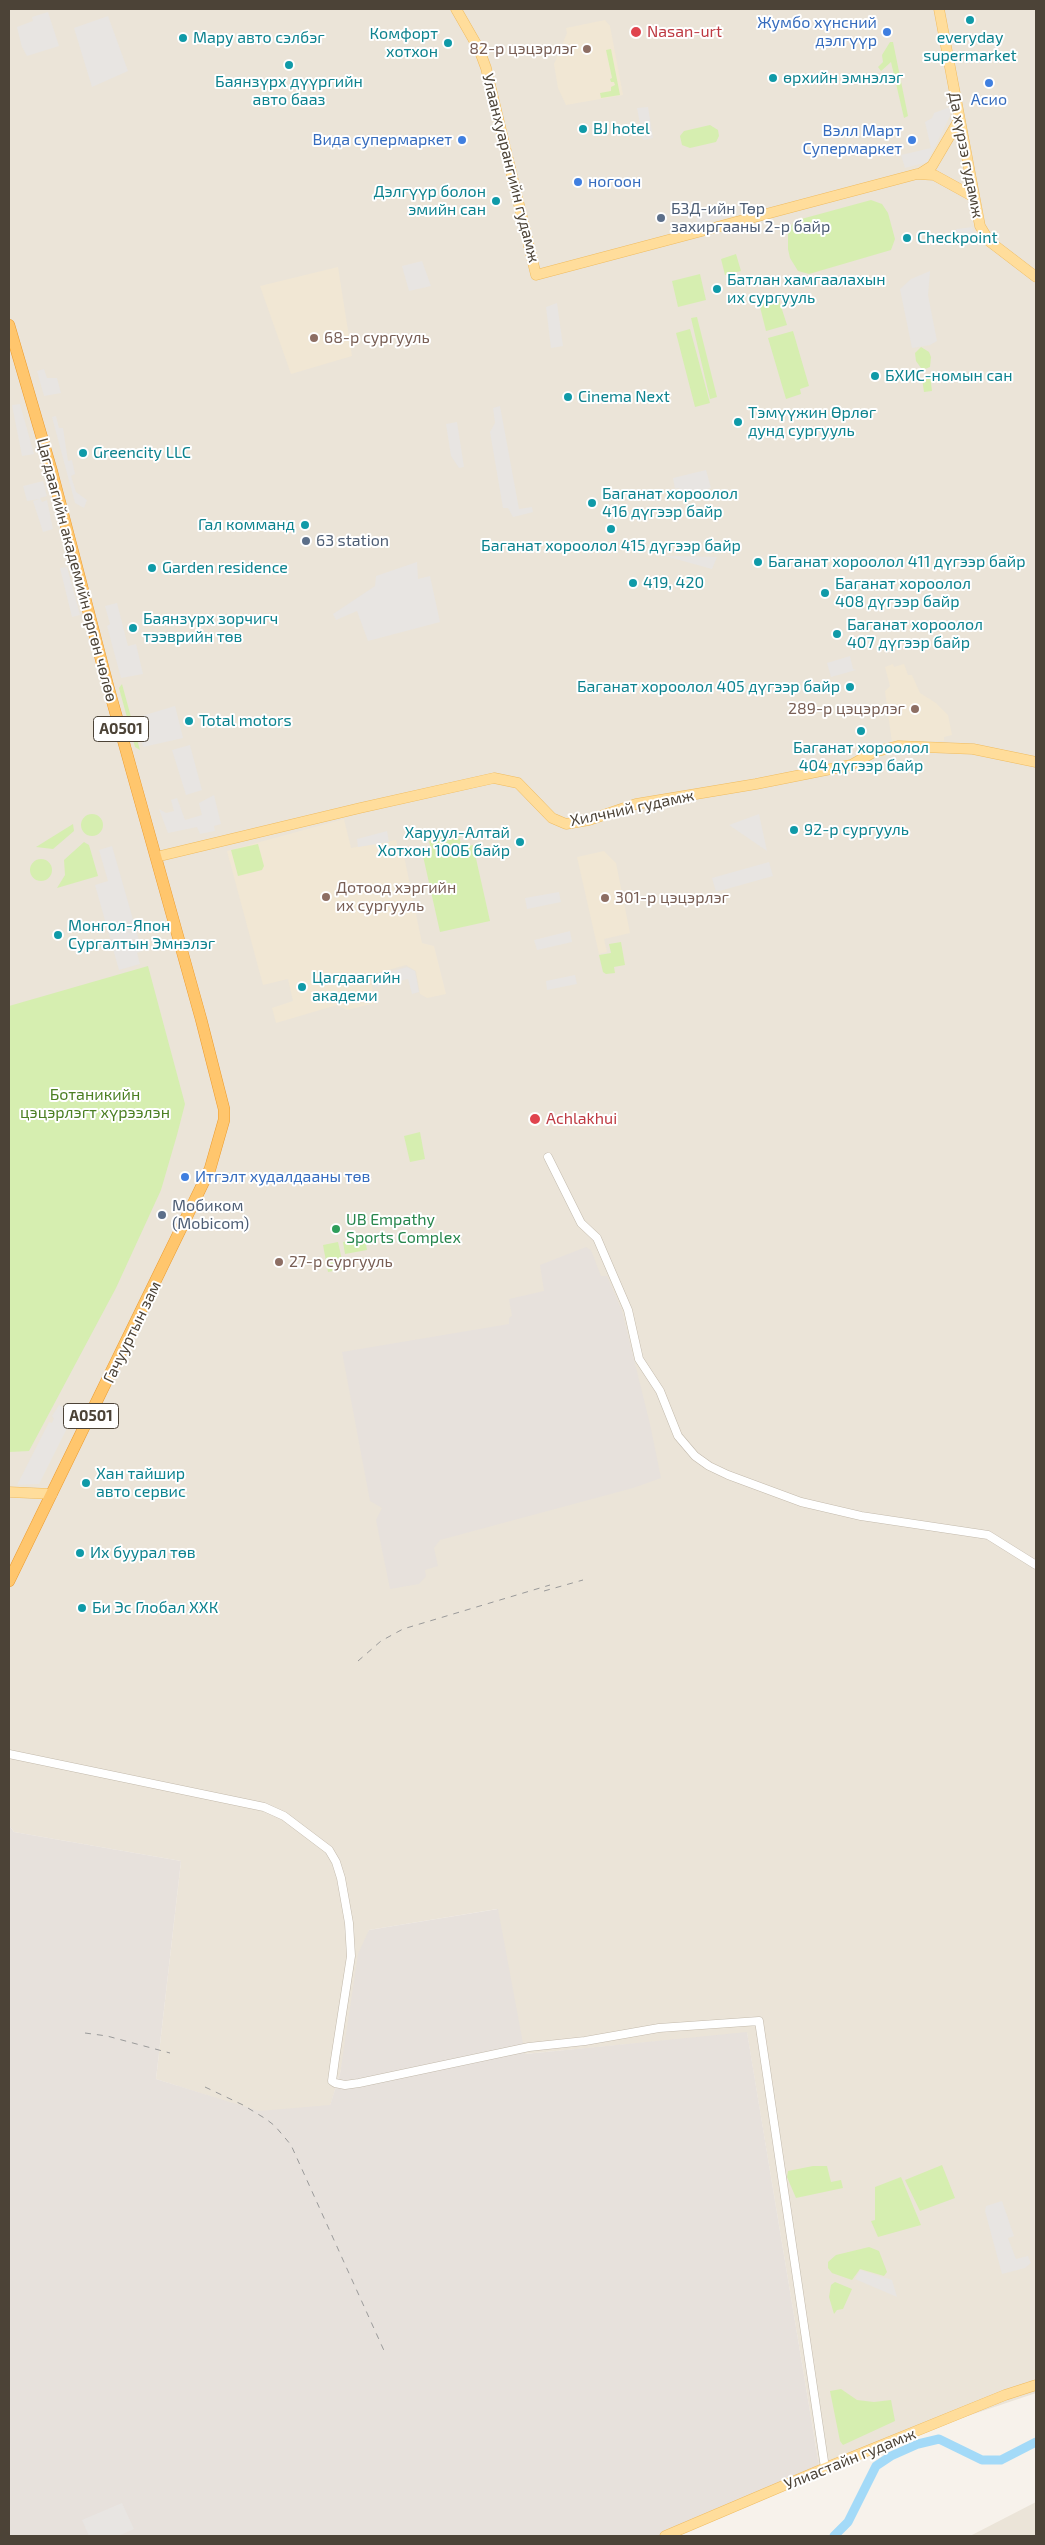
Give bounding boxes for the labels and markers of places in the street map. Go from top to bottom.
place label: Жумбо хүнсний дэлгүүр [757,13,877,51]
marker: everyday supermarket [964,14,976,26]
place label: Nasan-urt [647,22,722,42]
place label: Комфорт хотхон [370,24,438,62]
marker: Nasan-urt [629,25,643,39]
marker: Жумбо хүнсний дэлгүүр [881,26,893,38]
place label: Мару авто сэлбэг [193,28,325,48]
place label: everyday supermarket [923,28,1017,66]
marker: Мару авто сэлбэг [177,32,189,44]
marker: Комфорт хотхон [442,37,454,49]
place label: 82-р цэцэрлэг [469,39,577,59]
marker: 82-р цэцэрлэг [581,43,593,55]
marker: Баянзүрх дүүргийн авто бааз [283,59,295,71]
place label: өрхийн эмнэлэг [783,68,903,88]
place label: Баянзүрх дүүргийн авто бааз [215,72,363,110]
marker: өрхийн эмнэлэг [767,72,779,84]
marker: Асио [983,77,995,89]
place label: Асио [971,90,1007,110]
place label: BJ hotel [593,119,650,139]
place label: Вэлл Март Супермаркет [803,121,902,159]
marker: BJ hotel [577,123,589,135]
place label: Вида супермаркет [313,130,452,150]
marker: Вида супермаркет [456,134,468,146]
marker: Вэлл Март Супермаркет [906,134,918,146]
place label: ногоон [588,172,641,192]
marker: ногоон [572,176,584,188]
place label: Дэлгүүр болон эмийн сан [373,182,486,220]
marker: Дэлгүүр болон эмийн сан [490,195,502,207]
place label: БЗД-ийн Төр захиргааны 2-р байр [671,199,830,237]
marker: БЗД-ийн Төр захиргааны 2-р байр [655,212,667,224]
place label: Checkpoint [917,228,998,248]
marker: Checkpoint [901,232,913,244]
place label: Батлан хамгаалахын их сургууль [727,270,885,308]
marker: Батлан хамгаалахын их сургууль [711,283,723,295]
place label: 68-р сургууль [324,328,430,348]
marker: 68-р сургууль [308,332,320,344]
place label: БХИС-номын сан [885,366,1012,386]
marker: БХИС-номын сан [869,370,881,382]
place label: Cinema Next [578,387,670,407]
marker: Cinema Next [562,391,574,403]
place label: Тэмүүжин Өрлөг дунд сургууль [748,403,876,441]
marker: Тэмүүжин Өрлөг дунд сургууль [732,416,744,428]
place label: Greencity LLC [93,443,191,463]
marker: Greencity LLC [77,447,89,459]
place label: Баганат хороолол 416 дүгээр байр [602,484,738,522]
marker: Баганат хороолол 416 дүгээр байр [586,497,598,509]
place label: Гал комманд [198,515,295,535]
marker: Гал комманд [299,519,311,531]
marker: Баганат хороолол 415 дүгээр байр [605,523,617,535]
place label: 63 station [316,531,389,551]
marker: 63 station [300,535,312,547]
place label: Баганат хороолол 415 дүгээр байр [481,536,741,556]
place label: Баганат хороолол 411 дүгээр байр [768,552,1026,572]
marker: Баганат хороолол 411 дүгээр байр [752,556,764,568]
place label: Garden residence [162,558,288,578]
marker: Garden residence [146,562,158,574]
place label: 419, 420 [643,573,704,593]
place label: Баганат хороолол 408 дүгээр байр [835,574,971,612]
marker: 419, 420 [627,577,639,589]
marker: Баганат хороолол 408 дүгээр байр [819,587,831,599]
place label: Баянзүрх зорчигч тээврийн төв [143,609,278,647]
place label: Баганат хороолол 407 дүгээр байр [847,615,983,653]
marker: Баянзүрх зорчигч тээврийн төв [127,622,139,634]
marker: Баганат хороолол 407 дүгээр байр [831,628,843,640]
place label: Баганат хороолол 405 дүгээр байр [577,677,840,697]
marker: Баганат хороолол 405 дүгээр байр [844,681,856,693]
place label: 289-р цэцэрлэг [788,699,905,719]
marker: 289-р цэцэрлэг [909,703,921,715]
place label: Total motors [199,711,292,731]
marker: Total motors [183,715,195,727]
marker: Баганат хороолол 404 дүгээр байр [855,725,867,737]
place label: Баганат хороолол 404 дүгээр байр [793,738,929,776]
place label: 92-р сургууль [804,820,909,840]
place label: Харуул-Алтай Хотхон 100Б байр [378,823,510,861]
marker: 92-р сургууль [788,824,800,836]
marker: Харуул-Алтай Хотхон 100Б байр [514,836,526,848]
place label: Дотоод хэргийн их сургууль [336,878,456,916]
place label: 301-р цэцэрлэг [615,888,729,908]
marker: Дотоод хэргийн их сургууль [320,891,332,903]
marker: 301-р цэцэрлэг [599,892,611,904]
place label: Монгол-Япон Сургалтын Эмнэлэг [68,916,215,954]
marker: Монгол-Япон Сургалтын Эмнэлэг [52,929,64,941]
place label: Цагдаагийн академи [312,968,401,1006]
marker: Цагдаагийн академи [296,981,308,993]
place label: Achlakhui [546,1109,617,1129]
marker: Achlakhui [528,1112,542,1126]
place label: Итгэлт худалдааны төв [195,1167,370,1187]
marker: Итгэлт худалдааны төв [179,1171,191,1183]
place label: Мобиком (Mobicom) [172,1196,249,1234]
marker: Мобиком (Mobicom) [156,1209,168,1221]
place label: UB Empathy Sports Complex [346,1210,461,1248]
marker: UB Empathy Sports Complex [330,1223,342,1235]
place label: 27-р сургууль [289,1252,393,1272]
marker: 27-р сургууль [273,1256,285,1268]
place label: Хан тайшир авто сервис [96,1464,186,1502]
marker: Хан тайшир авто сервис [80,1477,92,1489]
place label: Их буурал төв [90,1543,196,1563]
marker: Их буурал төв [74,1547,86,1559]
place label: Би Эс Глобал ХХК [92,1598,218,1618]
marker: Би Эс Глобал ХХК [76,1602,88,1614]

